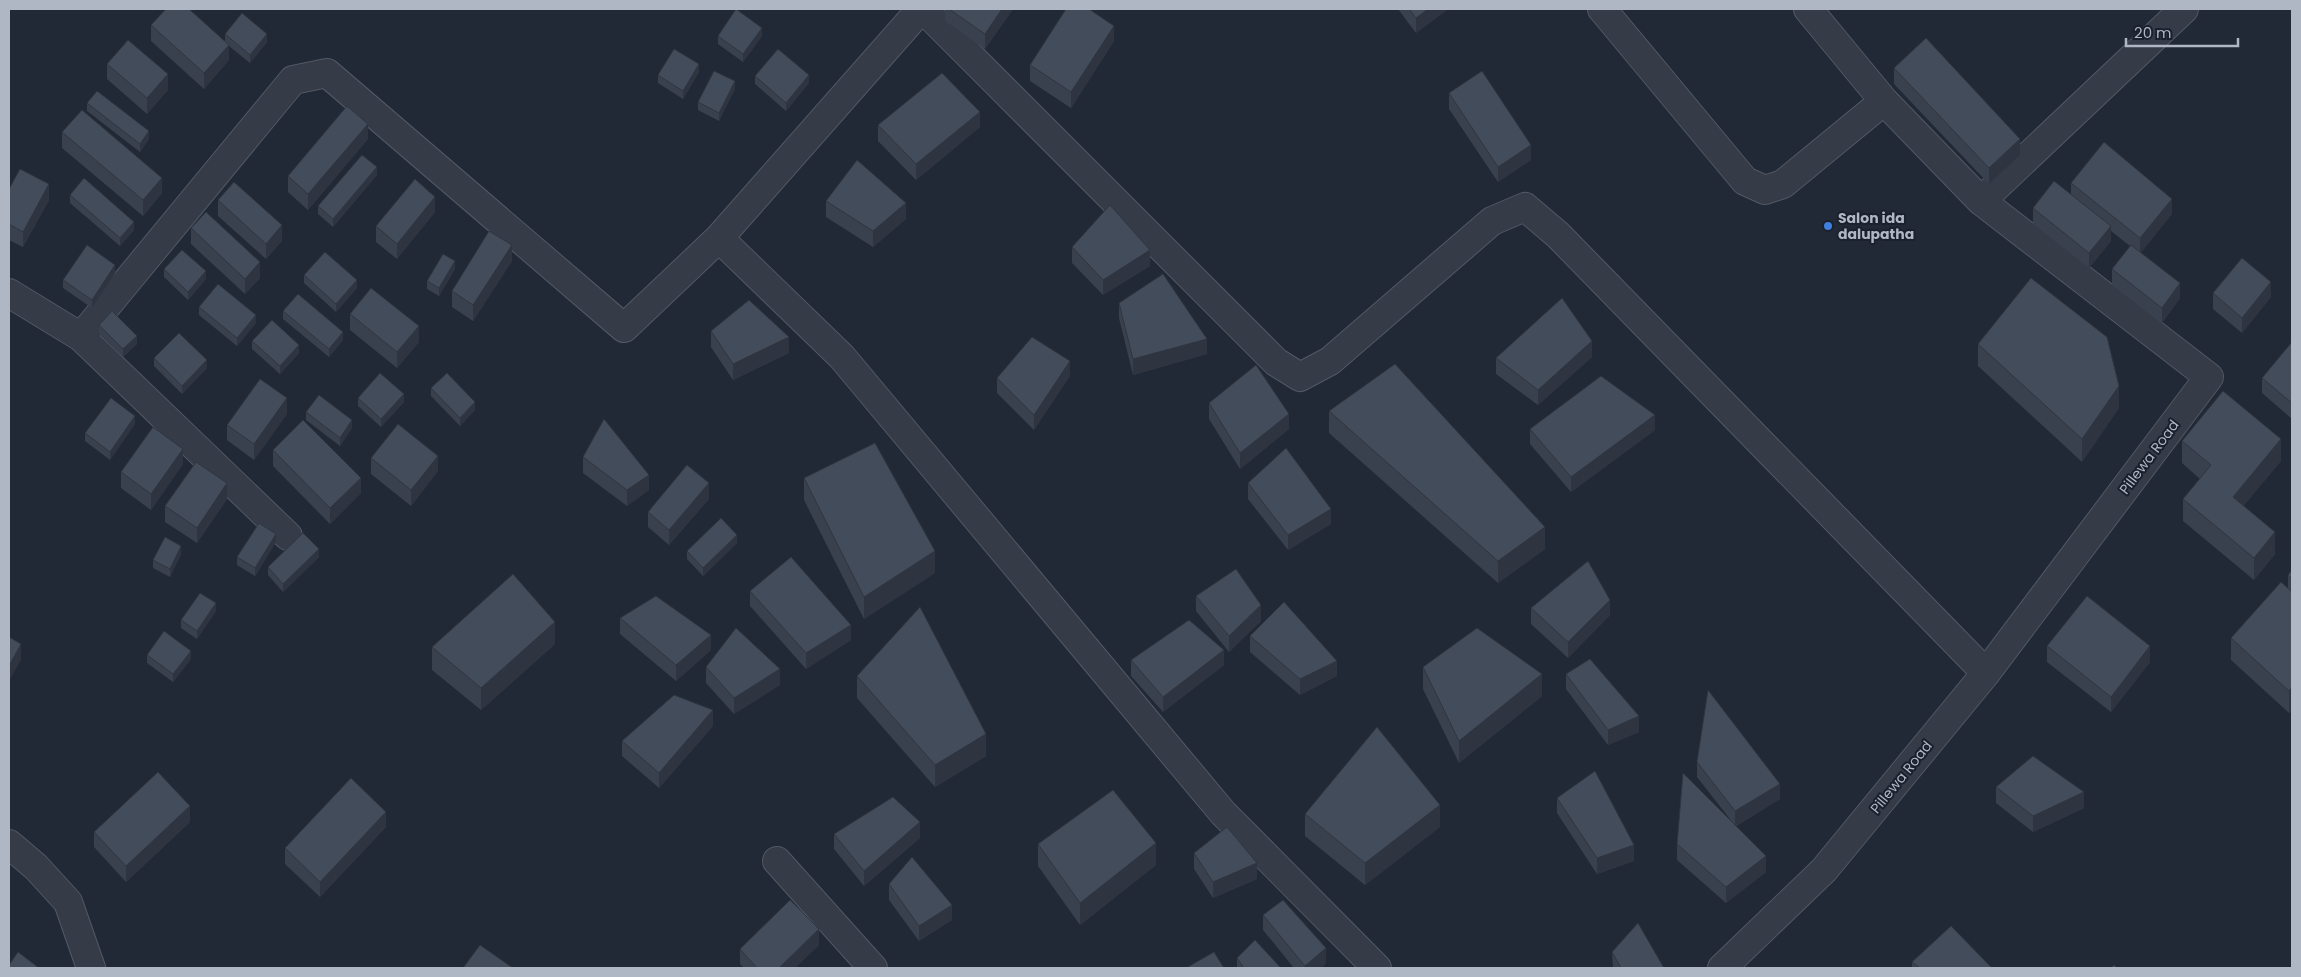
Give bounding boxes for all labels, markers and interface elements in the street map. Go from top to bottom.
scale bar [2126,15,2238,47]
text: 20 m [2134,22,2172,43]
place label: Salon ida dalupatha [1838,208,1914,244]
marker: Salon ida dalupatha [1822,220,1834,232]
street label: Pillewa Road [2114,416,2184,498]
street label: Pillewa Road [1865,736,1937,818]

